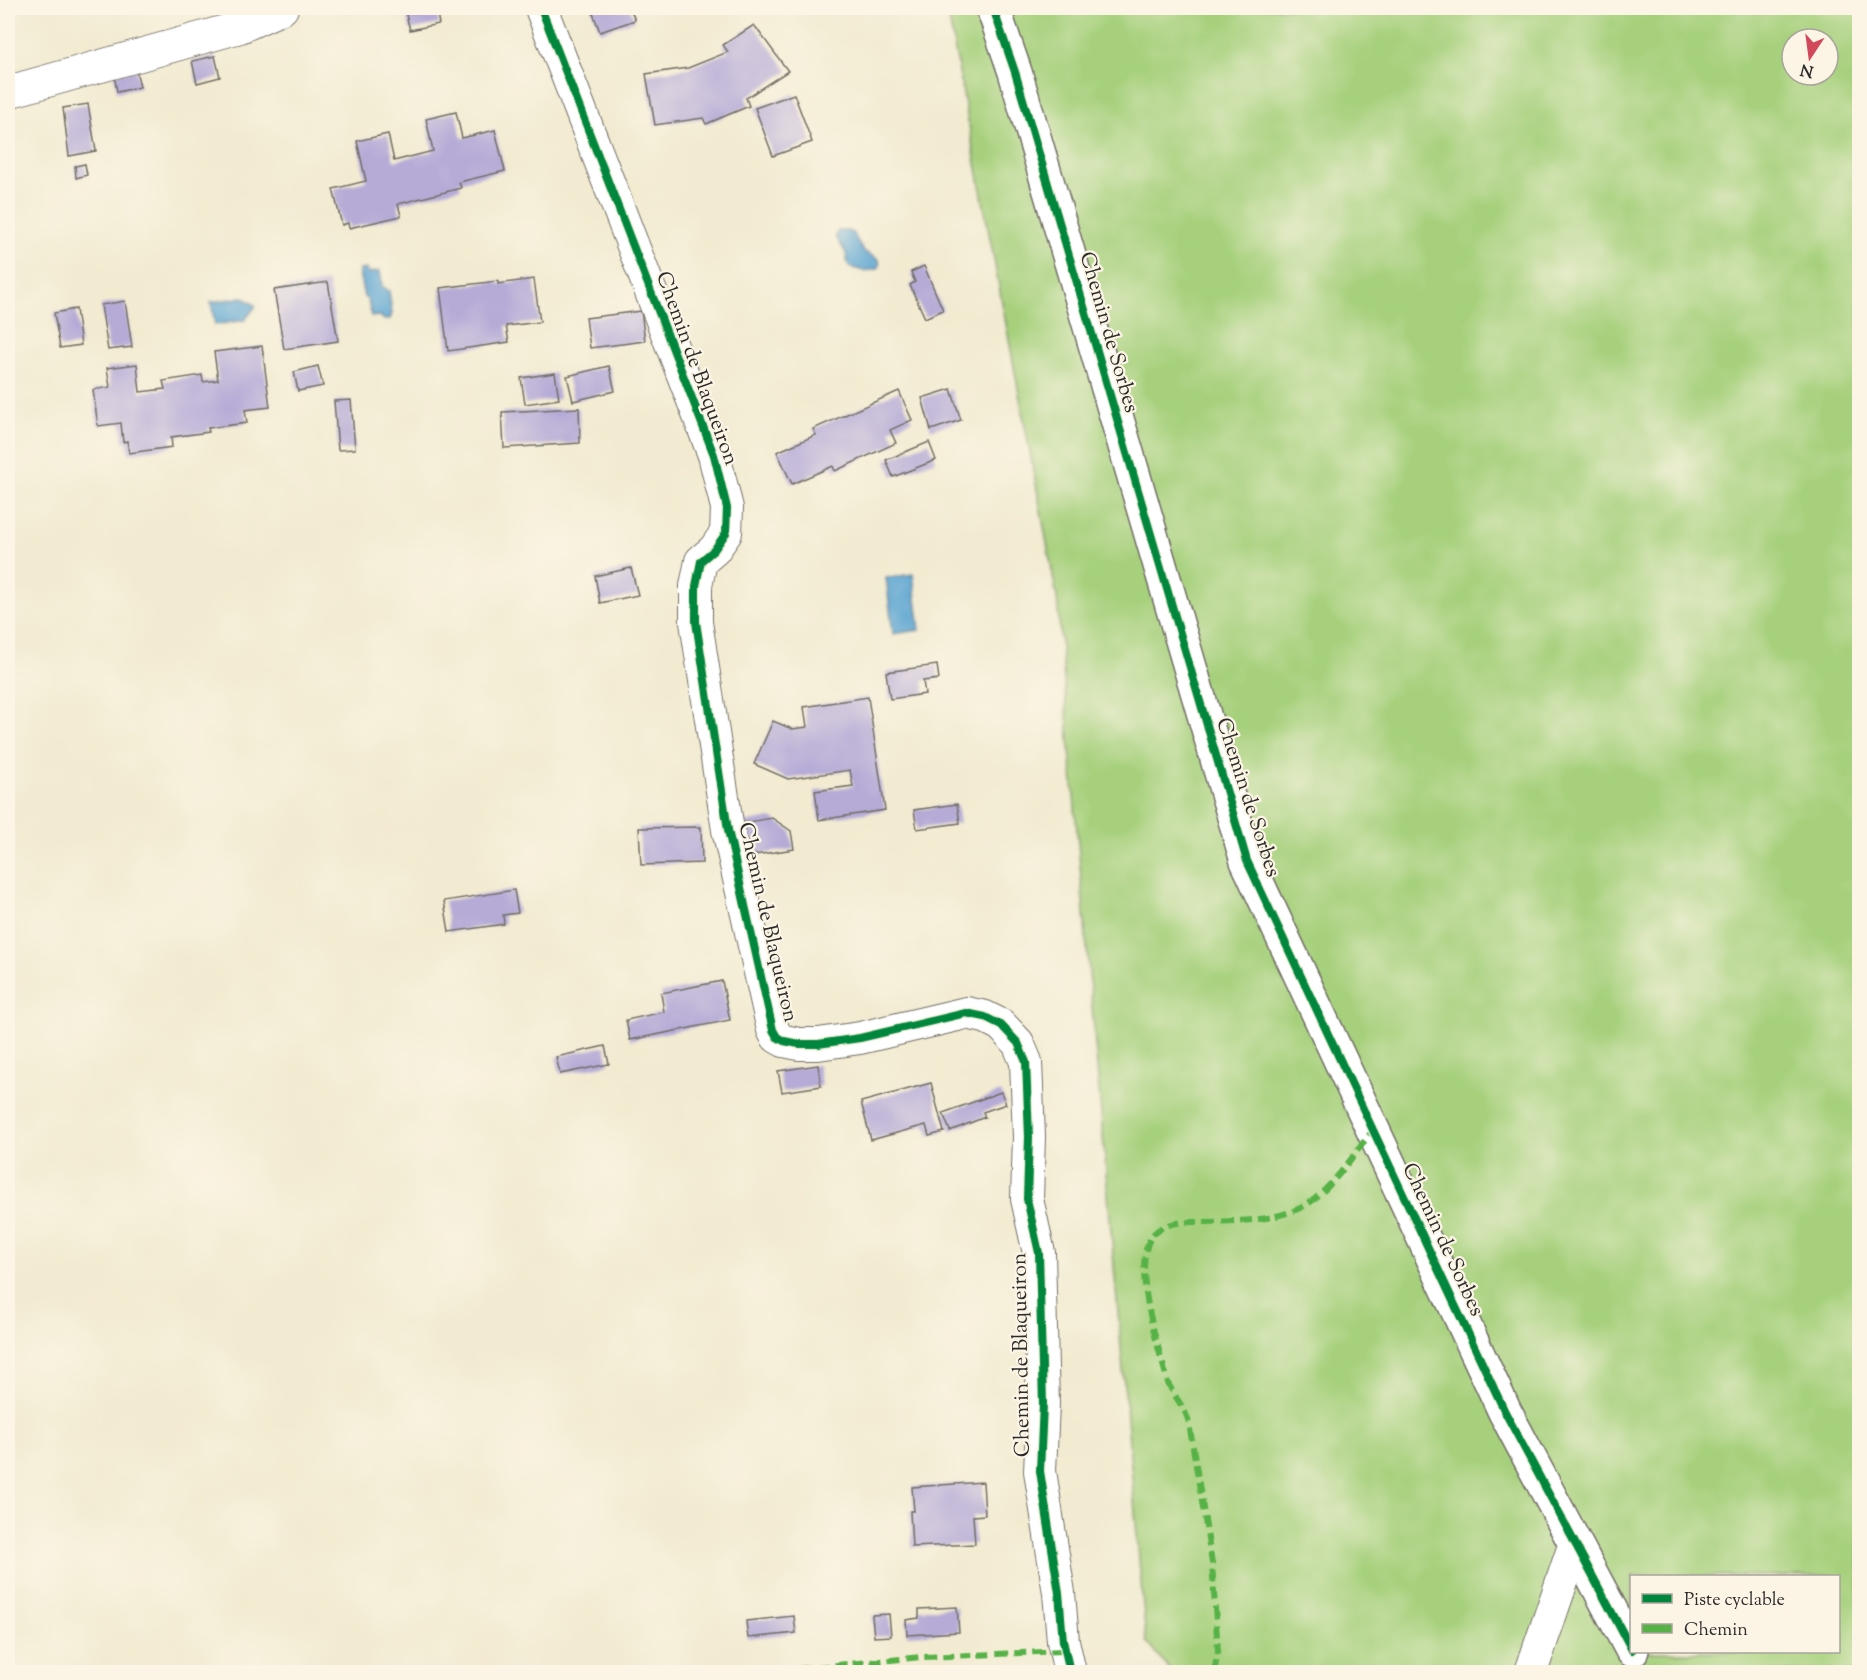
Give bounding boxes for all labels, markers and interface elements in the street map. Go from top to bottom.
north arrow [1780,27,1840,87]
text: N [1798,56,1816,82]
street label: Chemin de Sorbes [1071,249,1145,417]
street label: Chemin de Blaqueiron [647,268,745,470]
street label: Chemin de Sorbes [1207,714,1287,881]
street label: Chemin de Blaqueiron [729,819,805,1025]
street label: Chemin de Sorbes [1393,1158,1491,1321]
street label: Chemin de Blaqueiron [1005,1253,1039,1457]
legend [1630,1575,1840,1653]
text: Piste cyclable [1684,1588,1785,1614]
text: Chemin [1684,1618,1748,1644]

